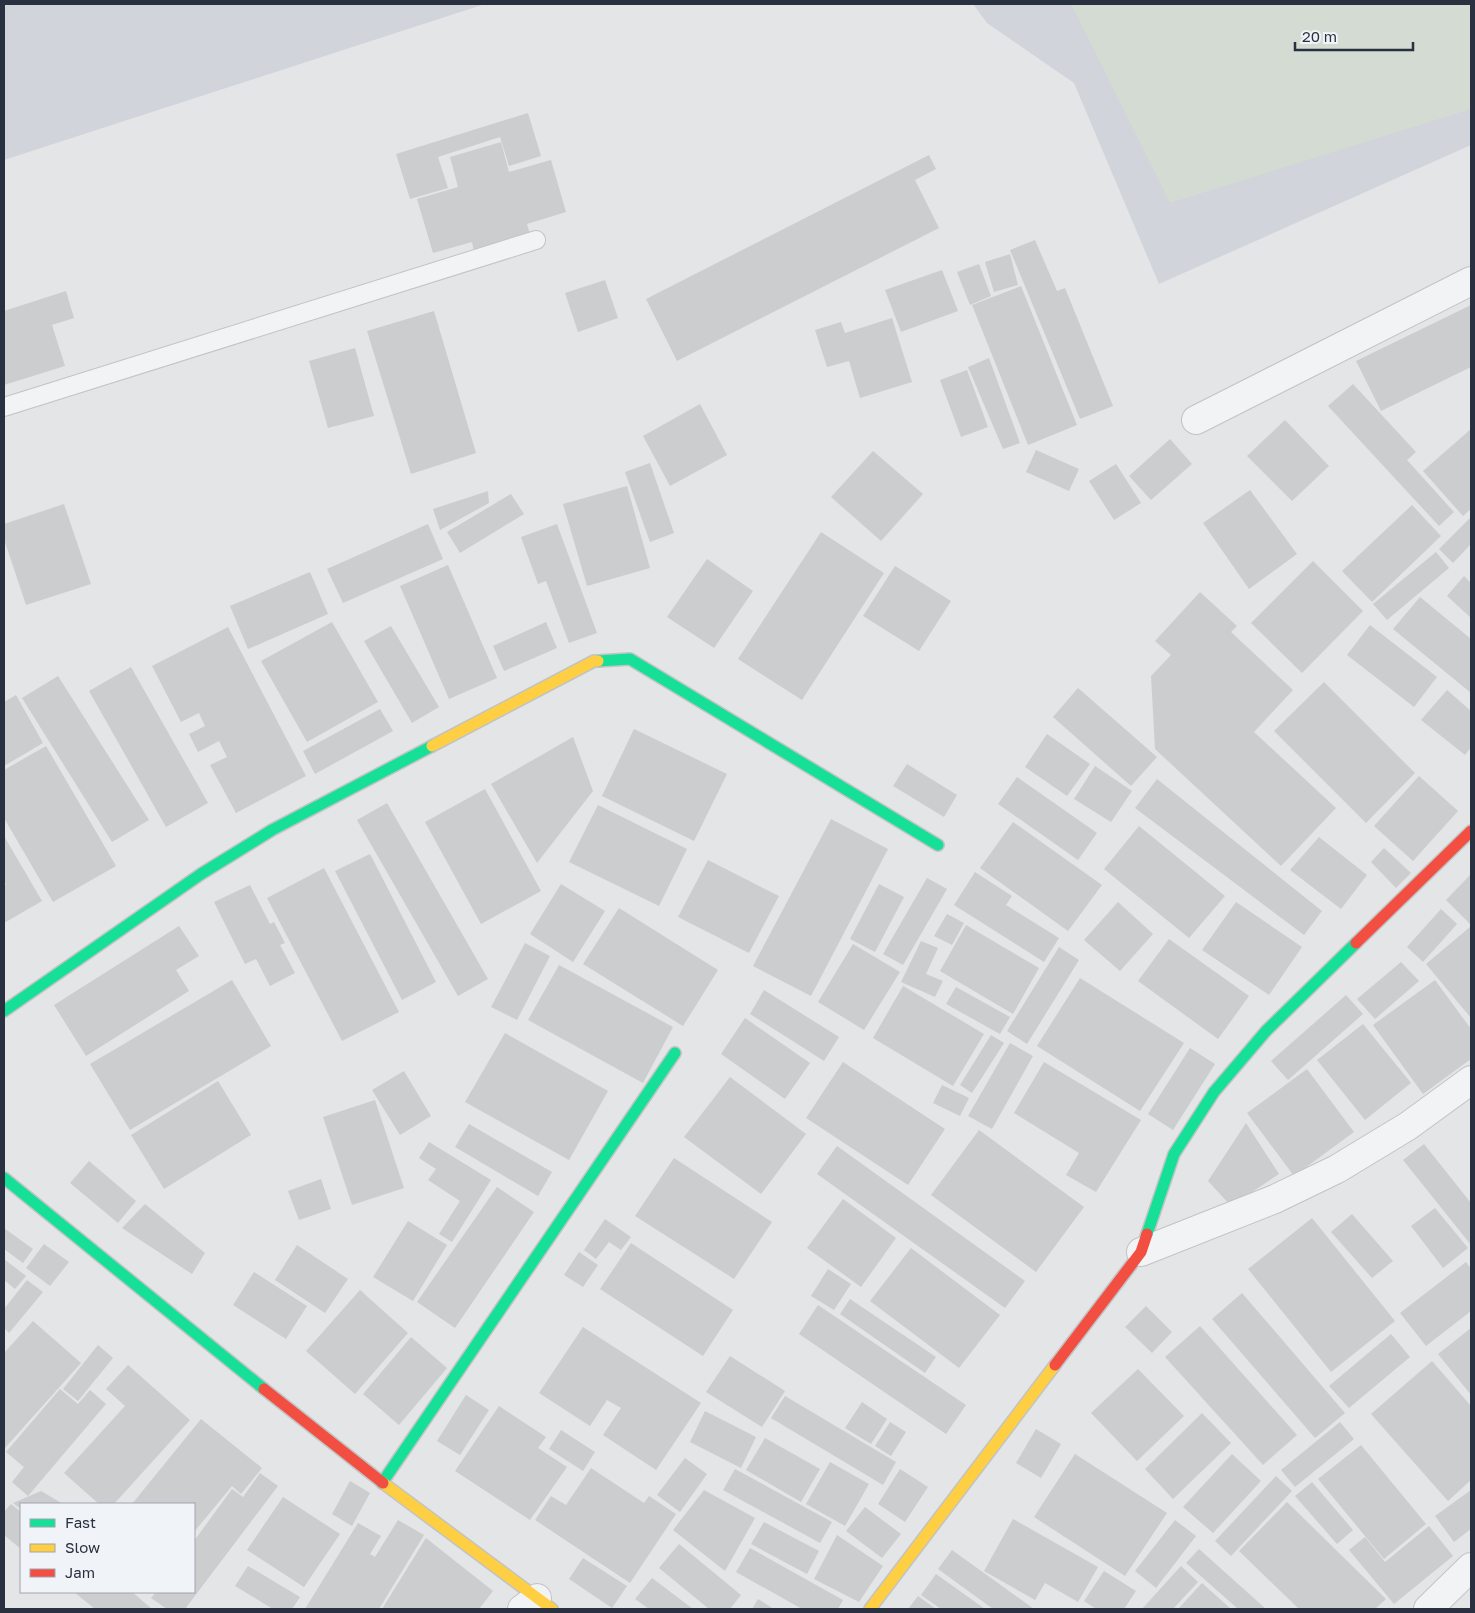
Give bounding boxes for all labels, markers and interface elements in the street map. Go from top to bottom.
scale bar [1295,20,1412,52]
text: 20 m [1302,27,1337,45]
legend [20,1503,195,1593]
text: Fast [65,1513,96,1531]
text: Slow [65,1538,100,1556]
text: Jam [65,1563,95,1581]

